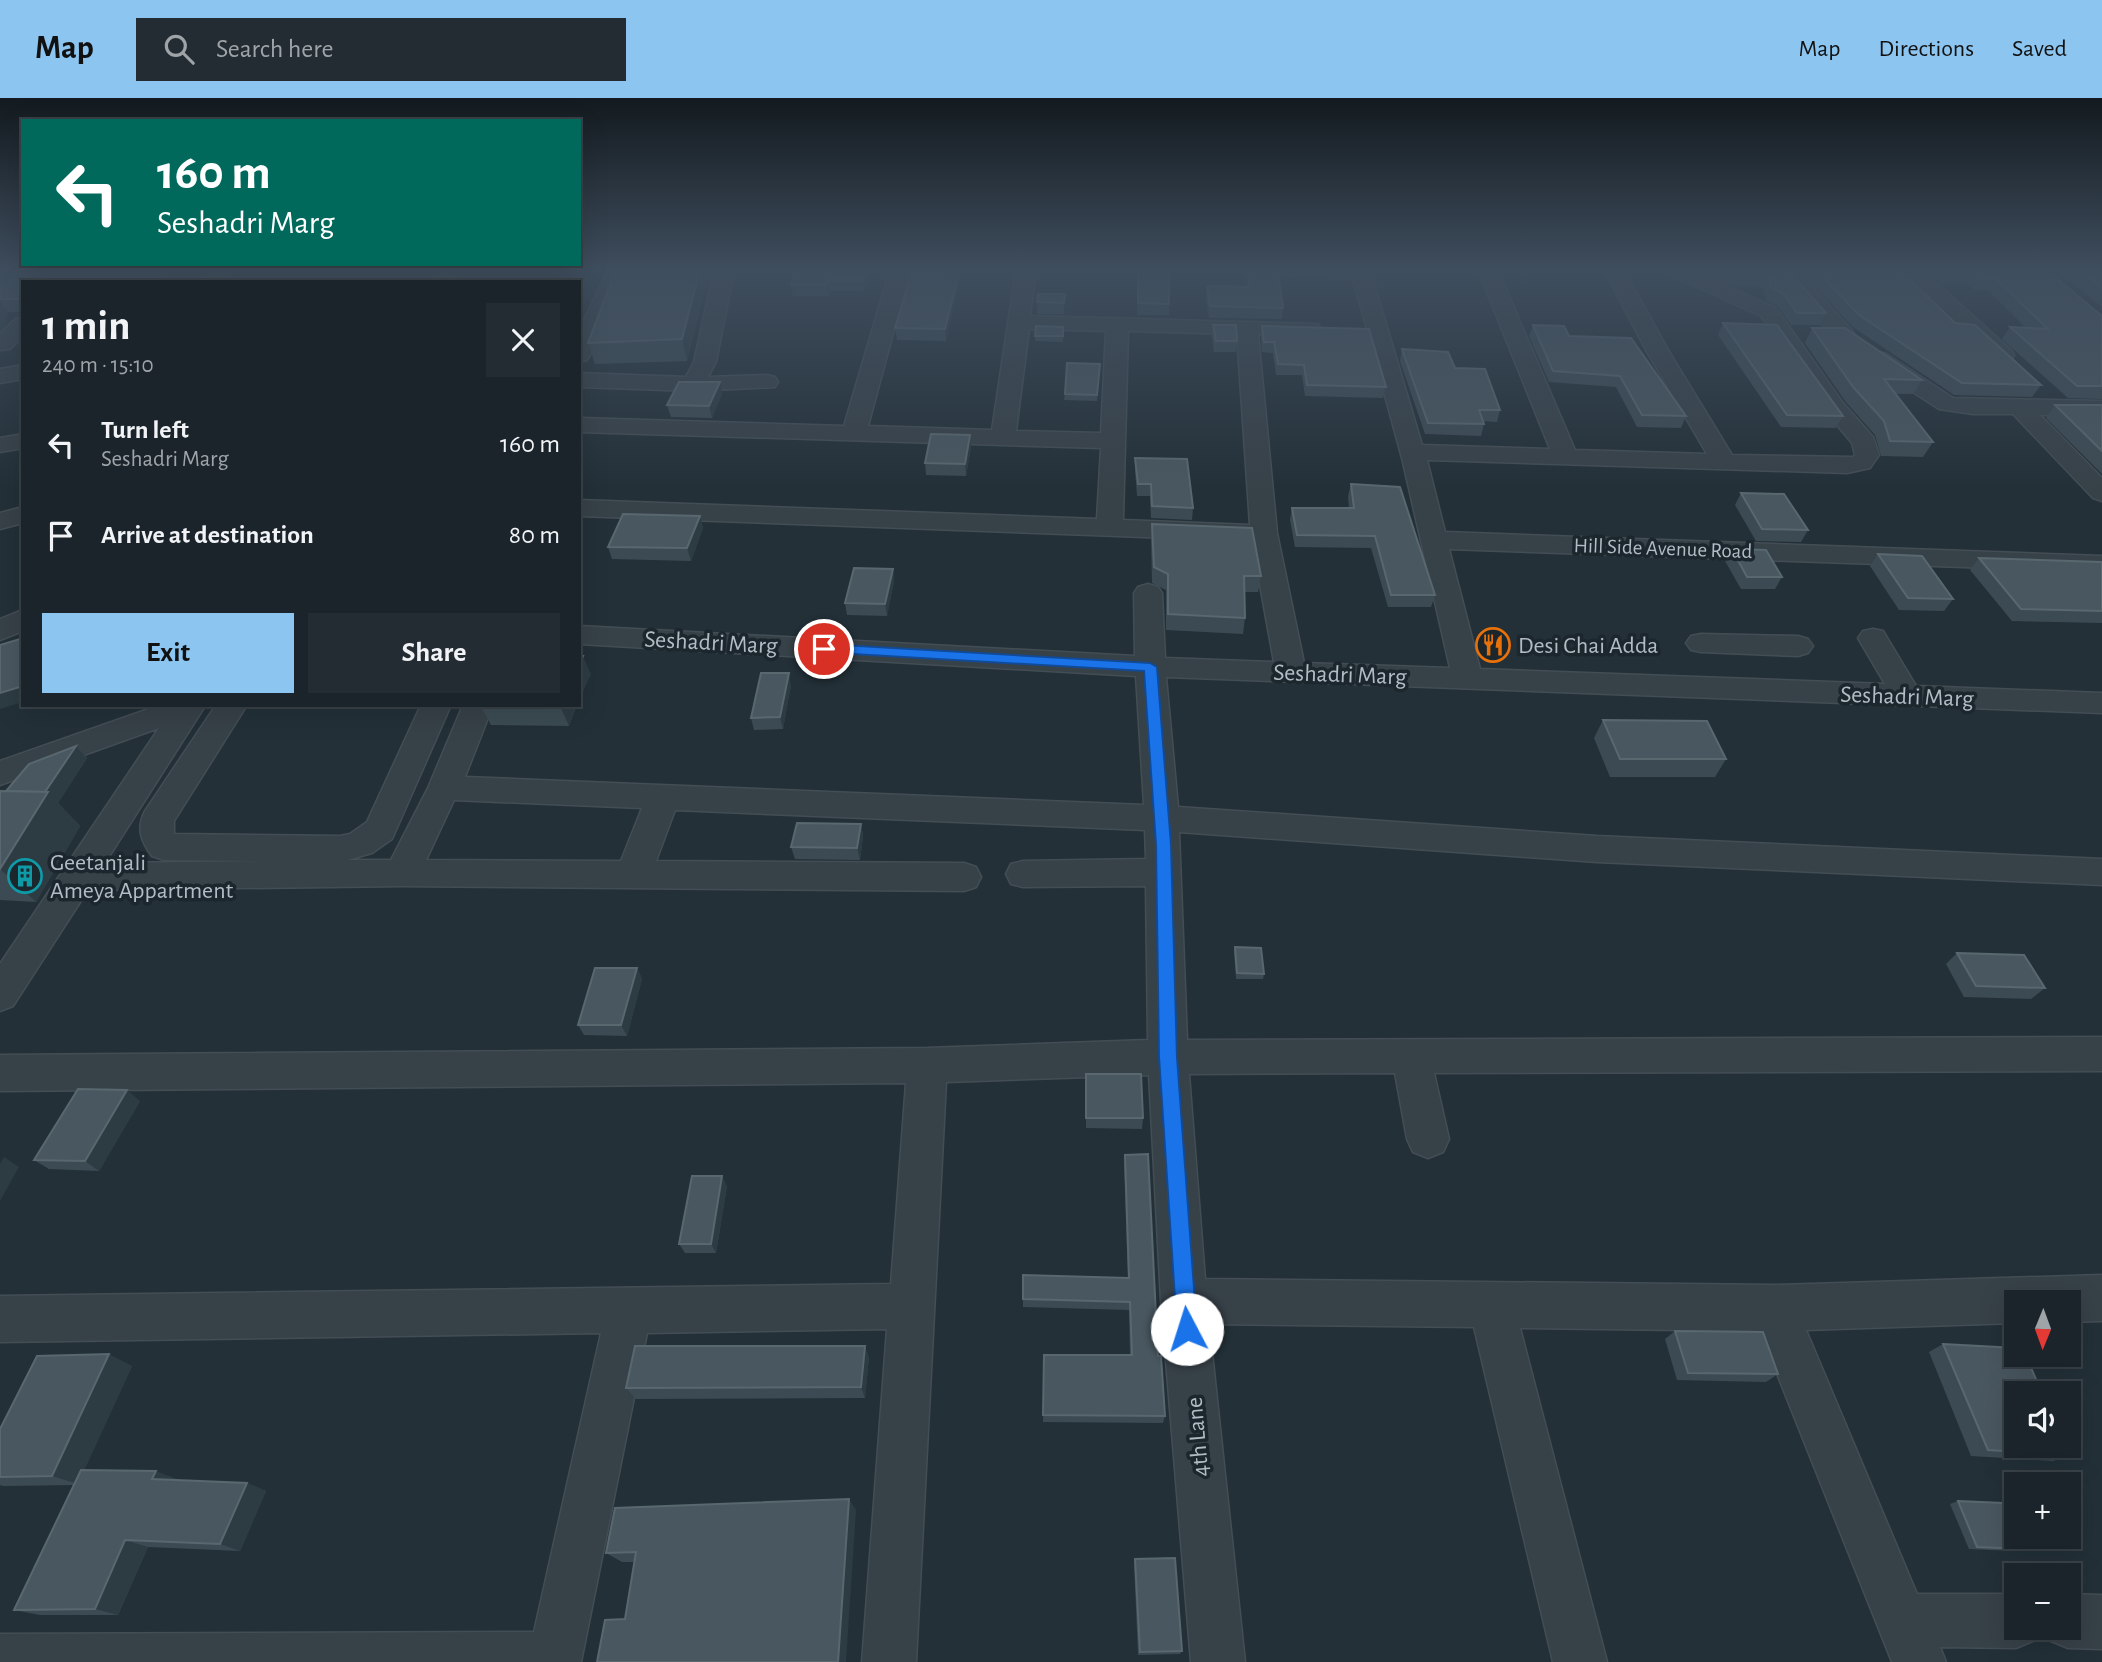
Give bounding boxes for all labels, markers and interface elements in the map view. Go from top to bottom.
search box [136,18,626,81]
icon: search [160,30,198,68]
text: Map [35,32,94,65]
text: Search here [216,36,334,62]
text: Map [1798,37,1840,61]
text: Directions [1878,37,1974,61]
text: Saved [2012,37,2067,61]
icon: left [42,147,133,238]
text: 160 m [157,149,271,198]
text: Seshadri Marg [157,207,335,239]
button: close [486,303,560,377]
text: 1 min [42,305,131,347]
text: 240 m · 15:10 [42,354,154,377]
text: Turn left [101,417,189,443]
icon: left [42,426,80,464]
text: 160 m [500,431,560,457]
text: Seshadri Marg [101,448,229,471]
icon: arrive [42,517,80,555]
text: Arrive at destination [101,522,314,548]
text: 80 m [509,522,560,548]
street label: Hill Side Avenue Road [1573,535,1753,562]
button: Exit [42,613,294,693]
button: Share [308,613,560,693]
pin [794,619,854,679]
restaurant icon: Desi Chai Adda [1474,626,1512,664]
street label: Seshadri Marg [644,628,778,658]
icon: arrive [805,630,843,668]
place label: Desi Chai Adda [1518,634,1658,658]
street label: Seshadri Marg [1273,661,1407,689]
street label: Seshadri Marg [1840,683,1974,711]
place label: Geetanjali Ameya Appartment [50,851,234,903]
building icon: Geetanjali Ameya Appartment [6,857,44,895]
north arrow [2004,1290,2081,1367]
map controls [2004,1290,2081,1640]
position arrow [1150,1292,1224,1366]
button: sound [2004,1381,2081,1458]
street label: 4th Lane [1183,1396,1213,1478]
button: + [2004,1472,2081,1549]
button: − [2004,1563,2081,1640]

